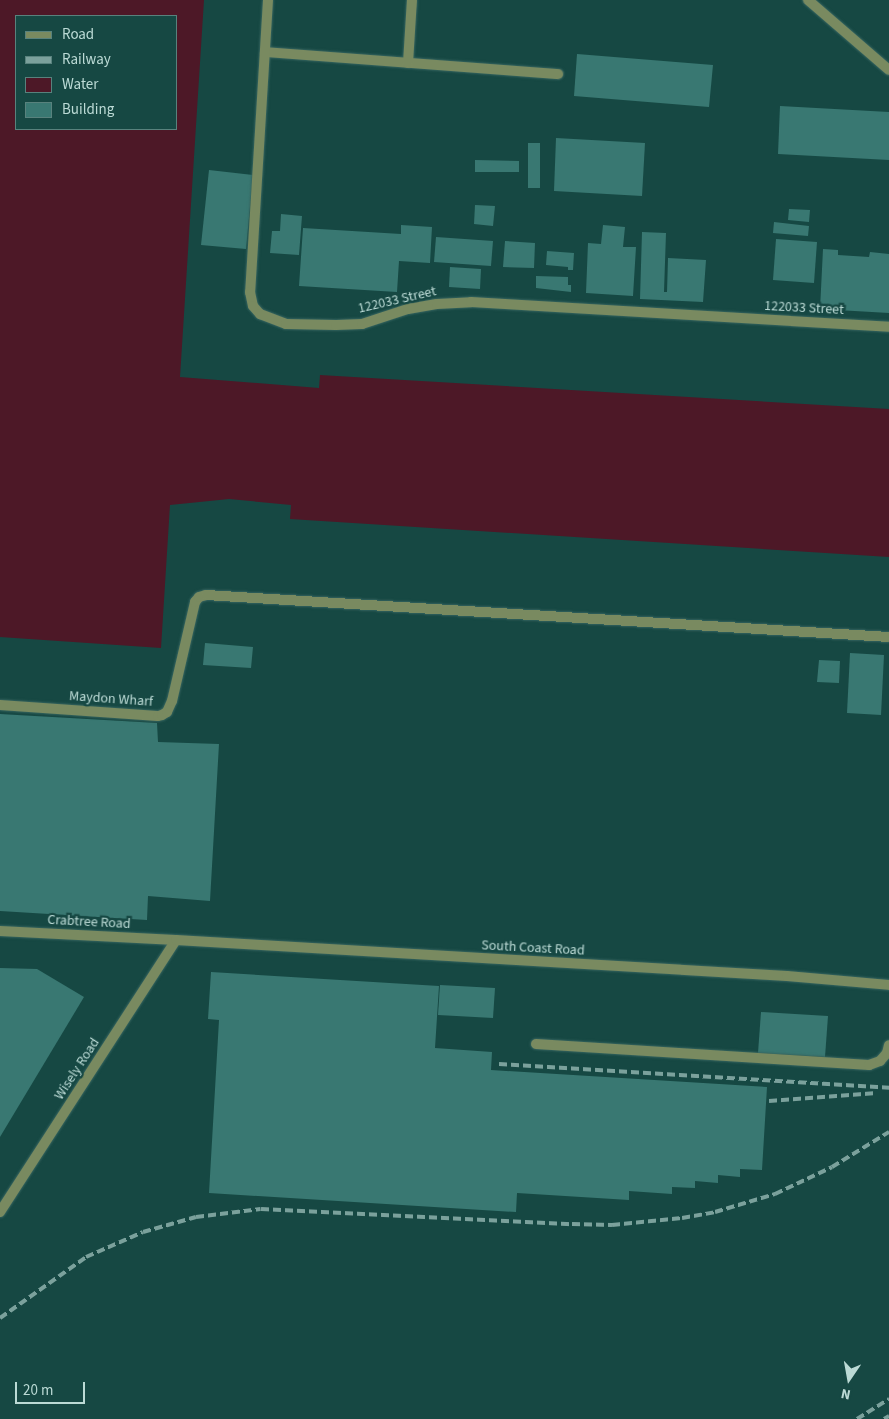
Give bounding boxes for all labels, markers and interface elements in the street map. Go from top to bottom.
legend [15,15,178,130]
text: Road [62,24,94,45]
text: Railway [62,49,111,70]
text: Water [62,74,98,95]
text: Building [62,99,114,120]
street label: 122033 Street [356,283,438,317]
street label: 122033 Street [764,298,844,318]
street label: Maydon Wharf [68,688,154,710]
street label: Crabtree Road [47,911,131,933]
street label: South Coast Road [481,937,585,959]
street label: Wisely Road [51,1035,103,1103]
north arrow [824,1354,874,1404]
scale bar [18,1372,88,1404]
text: 20 m [23,1380,53,1401]
text: N [839,1383,853,1404]

